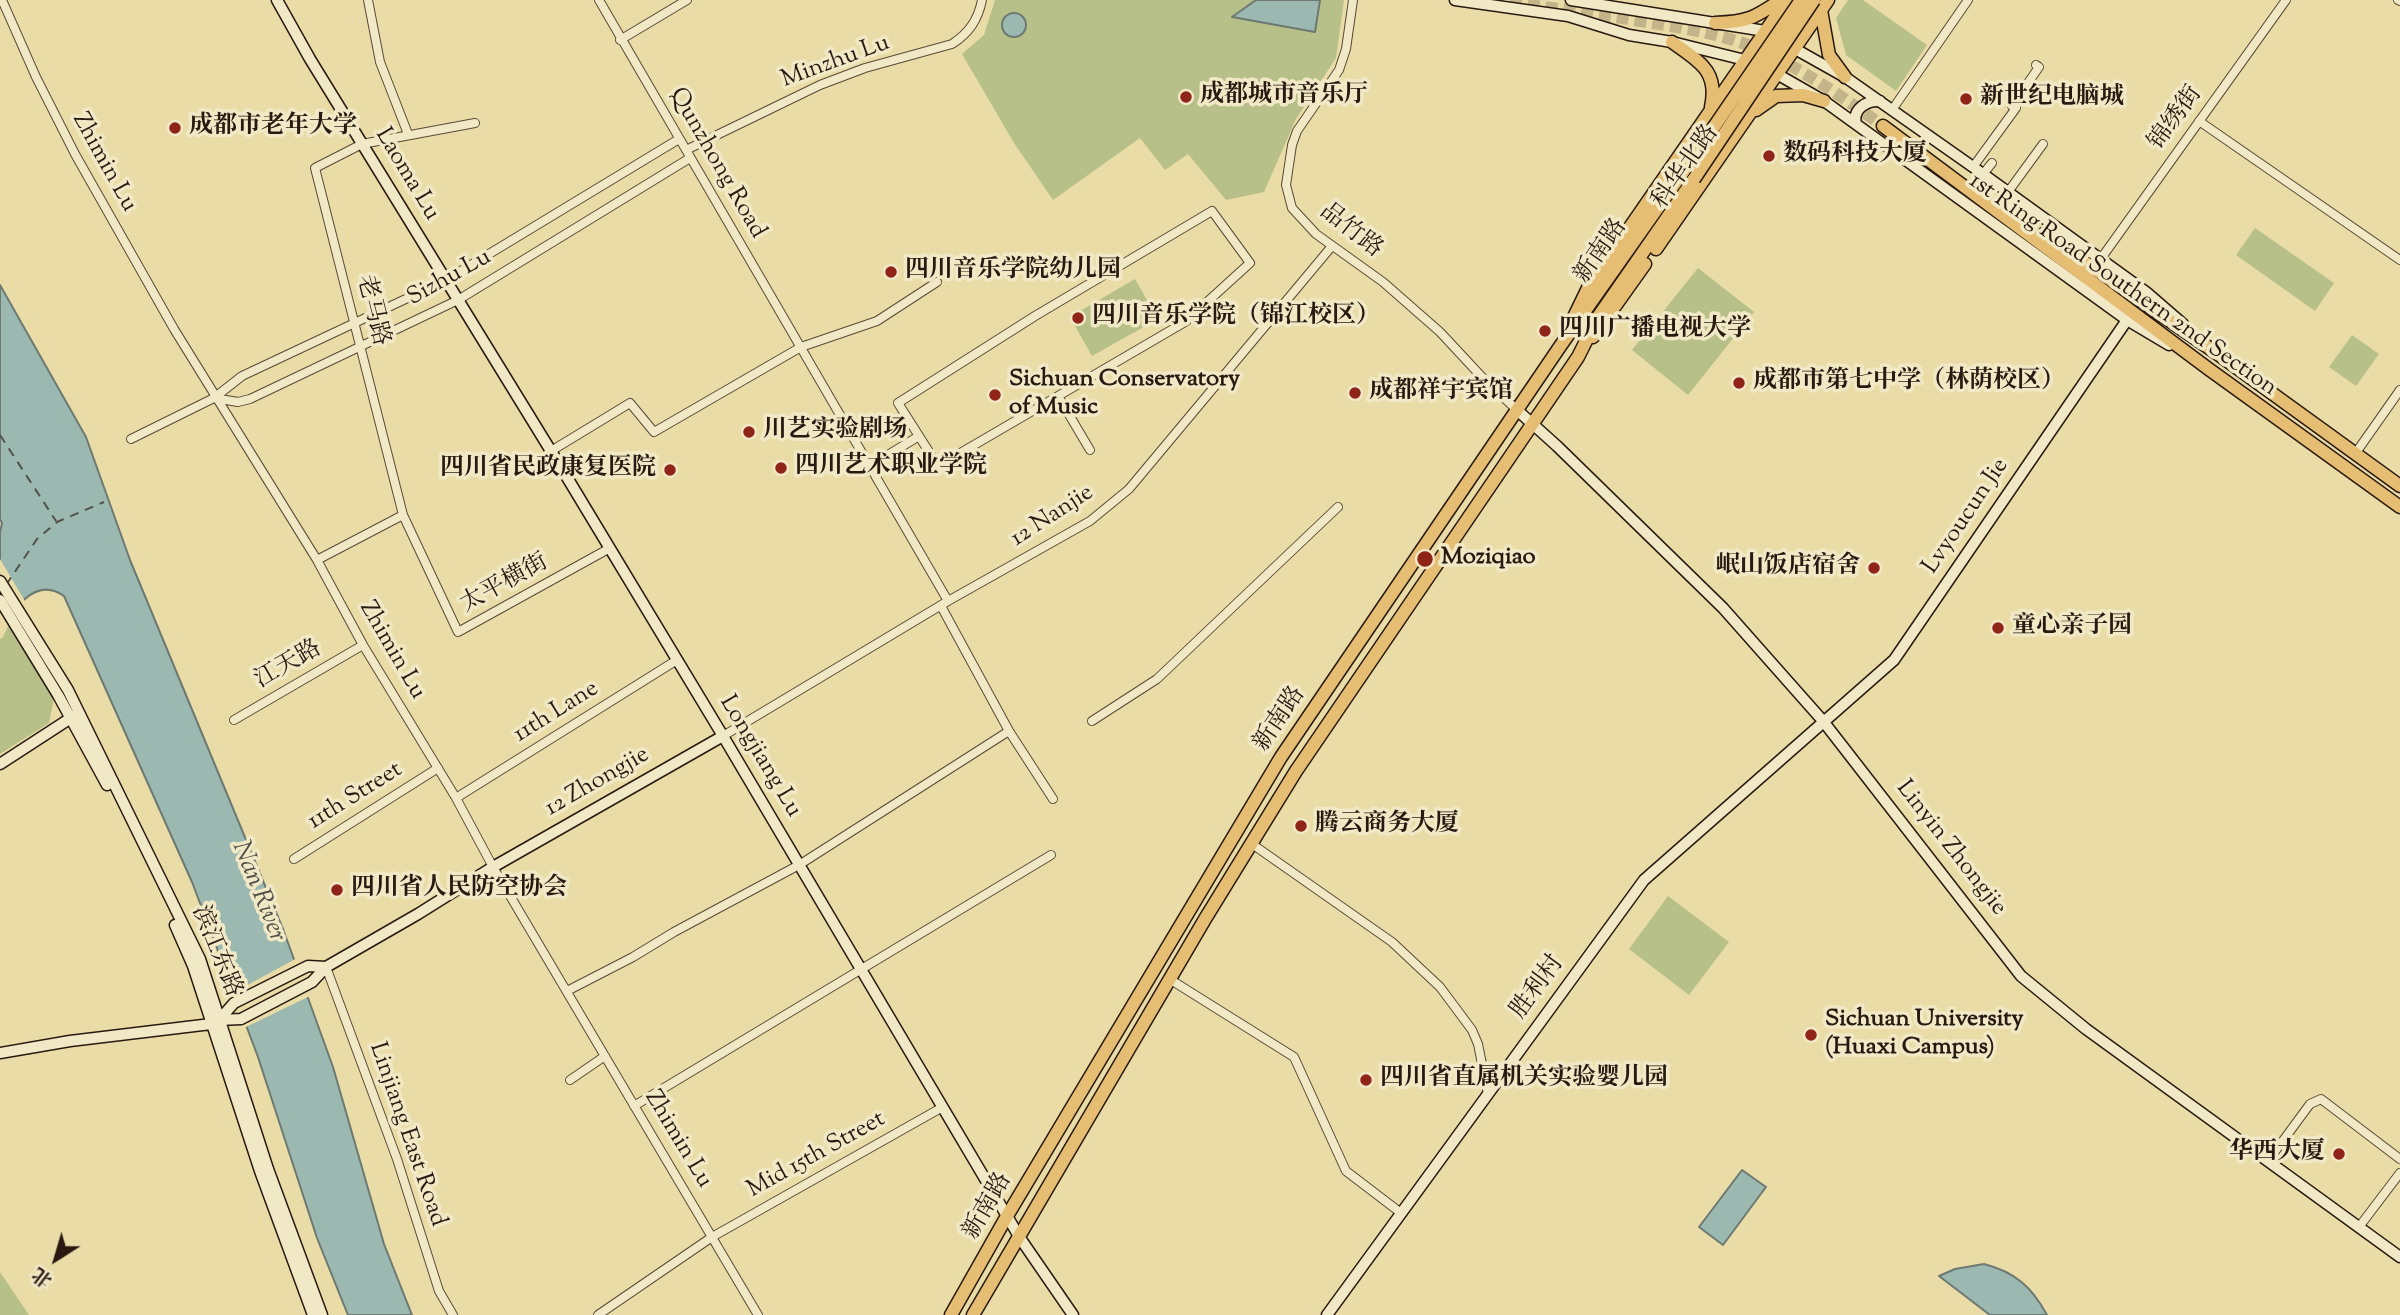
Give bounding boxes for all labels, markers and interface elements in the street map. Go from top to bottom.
street label: Minzhu Lu [778,30,894,96]
street label: 锦绣街 [2144,81,2210,157]
place label: 成都城市音乐厅 [1200,83,1368,111]
street label: Qunzhong Road [661,84,771,244]
place label: 新世纪电脑城 [1980,85,2124,113]
marker: 成都城市音乐厅 [1178,89,1194,105]
marker: 新世纪电脑城 [1958,91,1974,107]
street label: Zhimin Lu [64,108,142,218]
place label: 成都市老年大学 [189,114,357,142]
marker: 成都市老年大学 [167,120,183,136]
street label: 科华北路 [1648,120,1726,216]
street label: Laoma Lu [367,124,445,226]
place label: 数码科技大厦 [1783,142,1927,170]
marker: 数码科技大厦 [1761,148,1777,164]
street label: 1st Ring Road Southern 2nd Section [1962,168,2282,404]
street label: 品竹路 [1313,198,1387,266]
street label: 新南路 [1570,214,1634,290]
street label: Sizhu Lu [403,244,497,314]
place label: 四川音乐学院幼儿园 [905,258,1121,286]
marker: 四川音乐学院幼儿园 [883,264,899,280]
street label: 老马路 [348,273,394,349]
place label: 四川音乐学院（锦江校区） [1092,304,1380,332]
marker: 四川音乐学院（锦江校区） [1070,310,1086,326]
place label: 四川广播电视大学 [1559,317,1751,345]
marker: 四川广播电视大学 [1537,323,1553,339]
place label: Sichuan Conservatory of Music [1009,367,1240,423]
place label: 成都市第七中学（林荫校区） [1753,369,2065,397]
marker: 成都市第七中学（林荫校区） [1731,375,1747,391]
place label: 成都祥宇宾馆 [1369,379,1513,407]
marker: 成都祥宇宾馆 [1347,385,1363,401]
marker: Sichuan Conservatory of Music [987,387,1003,403]
place label: 川艺实验剧场 [763,418,907,446]
marker: 川艺实验剧场 [741,424,757,440]
place label: 四川艺术职业学院 [795,454,987,482]
street label: Lvyoucun Jie [1918,454,2016,580]
place label: 四川省民政康复医院 [440,456,656,484]
marker: 四川艺术职业学院 [773,460,789,476]
marker: 四川省民政康复医院 [662,462,678,478]
street label: 12 Nanjie [1006,480,1100,554]
place label: Moziqiao [1441,545,1536,573]
street label: 太平横街 [456,549,554,621]
marker: Moziqiao [1415,549,1435,569]
place label: 岷山饭店宿舍 [1716,554,1860,582]
marker: 岷山饭店宿舍 [1866,560,1882,576]
street label: Zhimin Lu [351,597,431,705]
place label: 童心亲子园 [2012,614,2132,642]
marker: 童心亲子园 [1990,620,2006,636]
street label: 江天路 [251,636,327,696]
street label: 11th Lane [509,676,605,750]
street label: 新南路 [1249,682,1313,758]
street label: Longjiang Lu [711,691,807,823]
street label: 12 Zhongjie [541,742,655,824]
street label: 11th Street [304,757,408,837]
street label: Linyin Zhongjie [1888,776,2012,922]
place label: 腾云商务大厦 [1315,812,1459,840]
marker: 腾云商务大厦 [1293,818,1309,834]
water label: Nan River [223,837,291,947]
place label: 四川省人民防空协会 [351,876,567,904]
marker: 四川省人民防空协会 [329,882,345,898]
street label: 滨江东路 [184,902,246,1002]
street label: 胜利村 [1506,950,1572,1026]
place label: Sichuan University (Huaxi Campus) [1825,1007,2024,1063]
marker: Sichuan University (Huaxi Campus) [1803,1027,1819,1043]
street label: Linjiang East Road [361,1039,451,1231]
place label: 四川省直属机关实验婴儿园 [1380,1066,1668,1094]
marker: 四川省直属机关实验婴儿园 [1358,1072,1374,1088]
street label: Zhimin Lu [637,1086,717,1194]
street label: Mid 15th Street [743,1106,891,1206]
place label: 华西大厦 [2229,1140,2325,1168]
marker: 华西大厦 [2331,1146,2347,1162]
street label: 新南路 [959,1169,1019,1245]
north arrow [21,1224,91,1294]
text: 北 [27,1260,59,1293]

